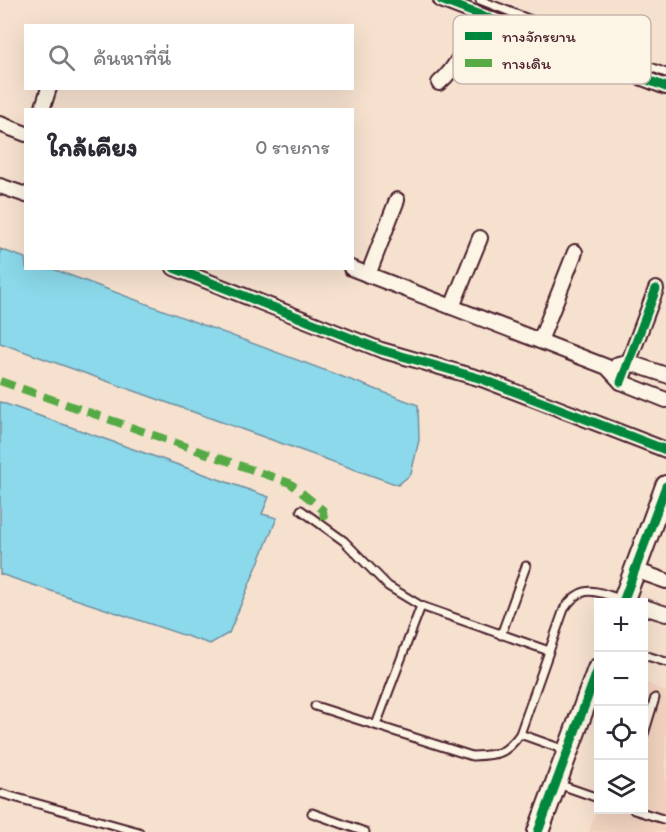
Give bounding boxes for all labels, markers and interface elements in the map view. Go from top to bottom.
legend [453,15,651,84]
search box [24,24,354,90]
text: ทางจักรยาน [502,27,576,46]
icon: search [45,41,78,74]
text: ค้นหาที่นี่ [93,44,171,71]
text: ทางเดิน [502,54,551,73]
text: ใกล้เคียง [48,131,138,163]
text: 0 รายการ [255,135,330,159]
map controls [594,598,648,814]
button: + [594,598,648,652]
button: − [594,652,648,706]
button: locate [594,706,648,760]
button: layers [594,760,648,814]

